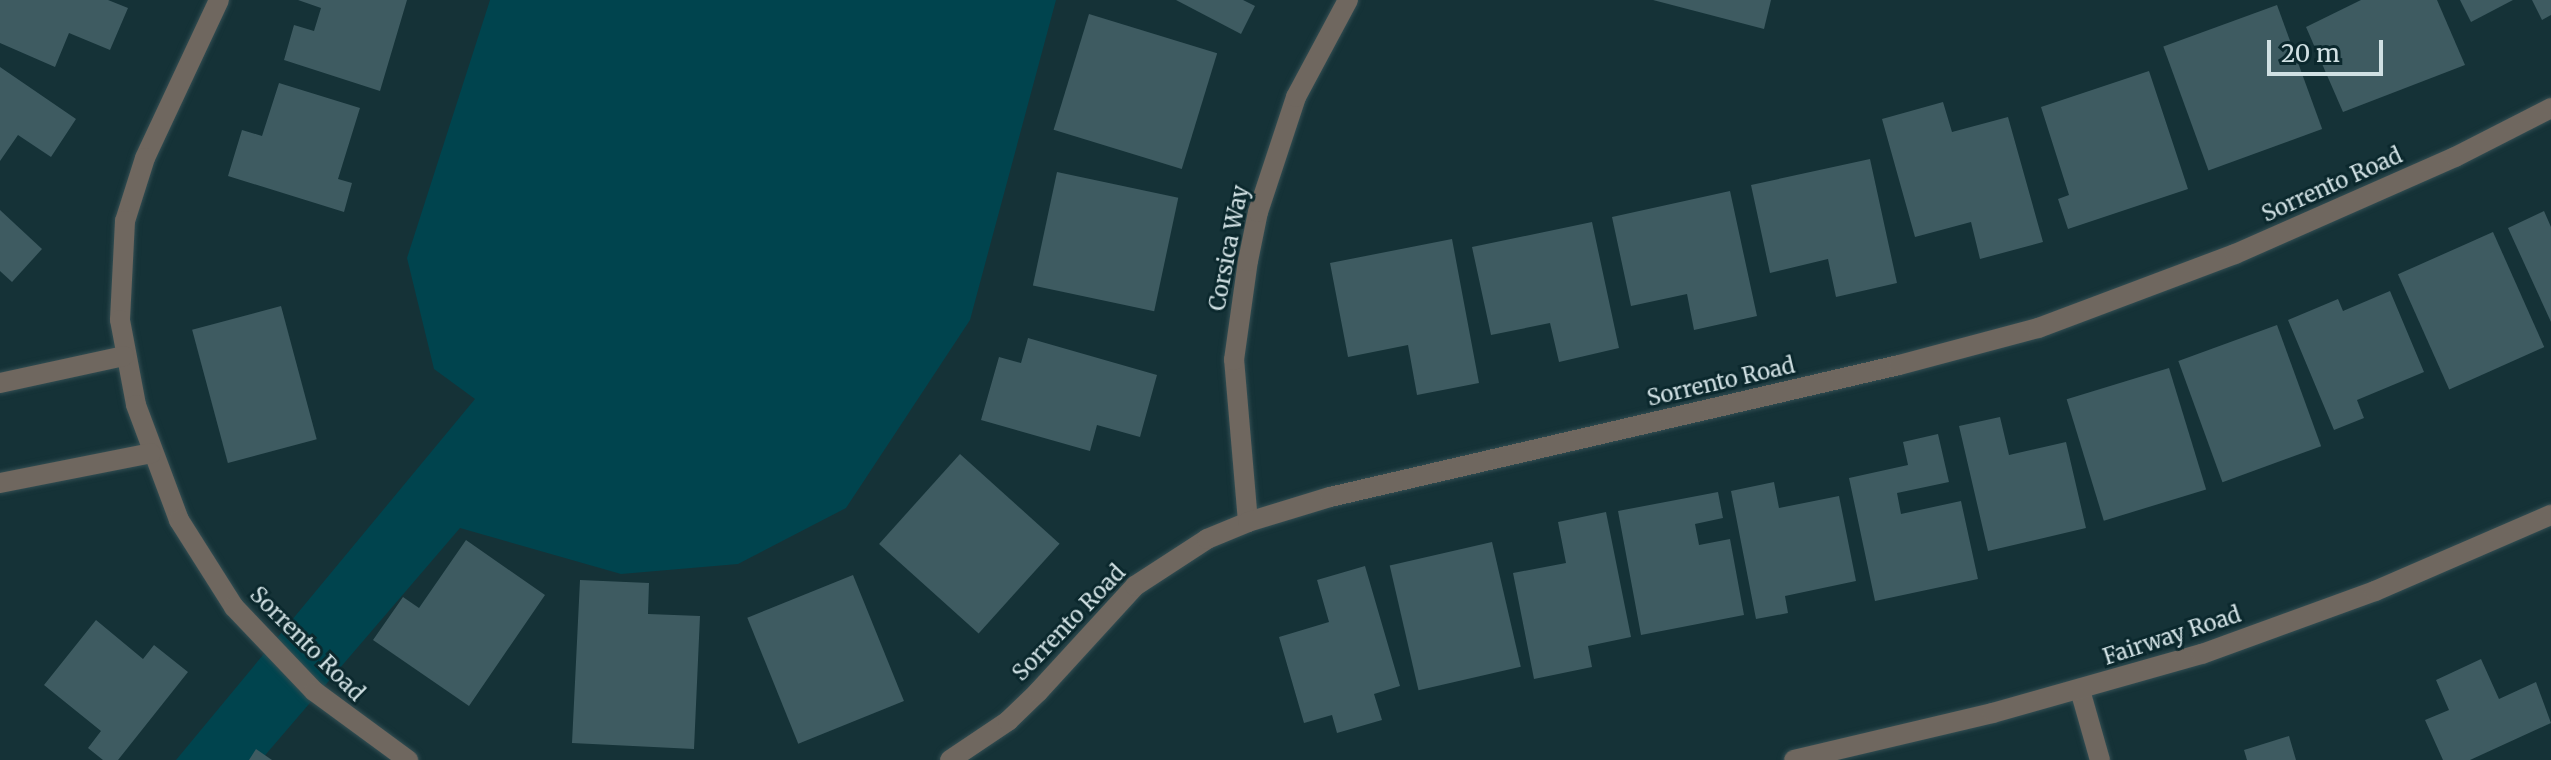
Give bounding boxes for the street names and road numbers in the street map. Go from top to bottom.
street label: Sorrento Road [2258,142,2406,228]
street label: Corsica Way [1204,183,1254,313]
street label: Sorrento Road [1645,352,1797,412]
street label: Sorrento Road [1007,560,1131,686]
street label: Sorrento Road [244,581,370,707]
street label: Fairway Road [2100,601,2244,671]

